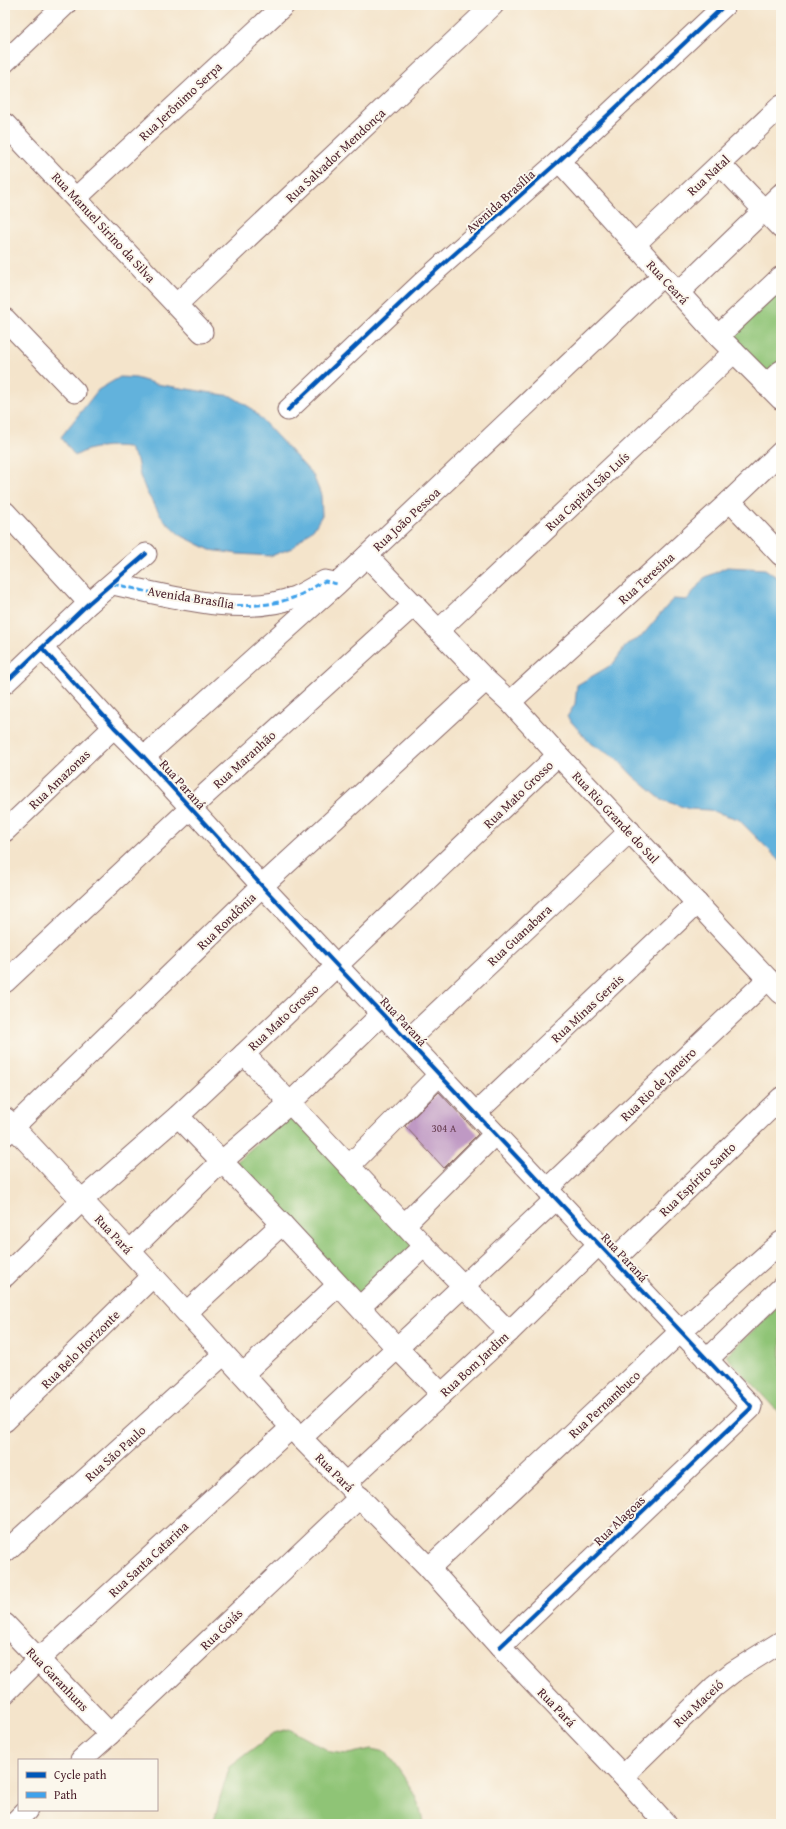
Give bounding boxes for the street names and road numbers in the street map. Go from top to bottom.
street label: Rua Jerônimo Serpa [134,57,227,145]
street label: Rua Salvador Mendonça [281,103,390,207]
street label: Rua Natal [683,150,734,200]
street label: Avenida Brasília [461,165,540,238]
street label: Rua Manuel Sirino da Silva [47,168,161,287]
street label: Rua Ceará [642,256,694,309]
street label: Rua Capital São Luís [541,447,634,535]
street label: Rua João Pessoa [368,482,445,556]
street label: Rua Teresina [614,547,679,609]
street label: Avenida Brasília [146,581,236,614]
street label: Rua Maranhão [209,726,280,793]
street label: Rua Amazonas [24,745,94,814]
street label: Rua Paraná [155,755,211,814]
street label: Rua Mato Grosso [479,756,558,833]
street label: Rua Rio Grande do Sul [568,767,664,868]
street label: Rua Rondônia [193,888,261,954]
street label: Rua Guanabara [483,900,556,970]
street label: Rua Minas Gerais [547,970,628,1047]
street label: Rua Mato Grosso [244,979,323,1055]
street label: Rua Paraná [376,992,432,1051]
street label: Rua Rio de Janeiro [616,1043,701,1126]
street label: Rua Espírito Santo [655,1138,740,1221]
street label: Rua Pará [90,1210,138,1259]
street label: Rua Paraná [597,1228,653,1287]
street label: Rua Belo Horizonte [37,1306,124,1393]
street label: Rua Bom Jardim [436,1327,513,1401]
street label: Rua Pernambuco [564,1366,645,1443]
street label: Rua São Paulo [81,1421,150,1486]
street label: Rua Pará [311,1449,359,1497]
street label: Rua Alagoas [589,1491,650,1550]
street label: Rua Santa Catarina [104,1517,193,1602]
street label: Rua Goiás [196,1604,247,1655]
street label: Rua Garanhuns [22,1643,93,1716]
street label: Rua Maceió [669,1675,728,1732]
street label: Rua Pará [533,1683,581,1732]

